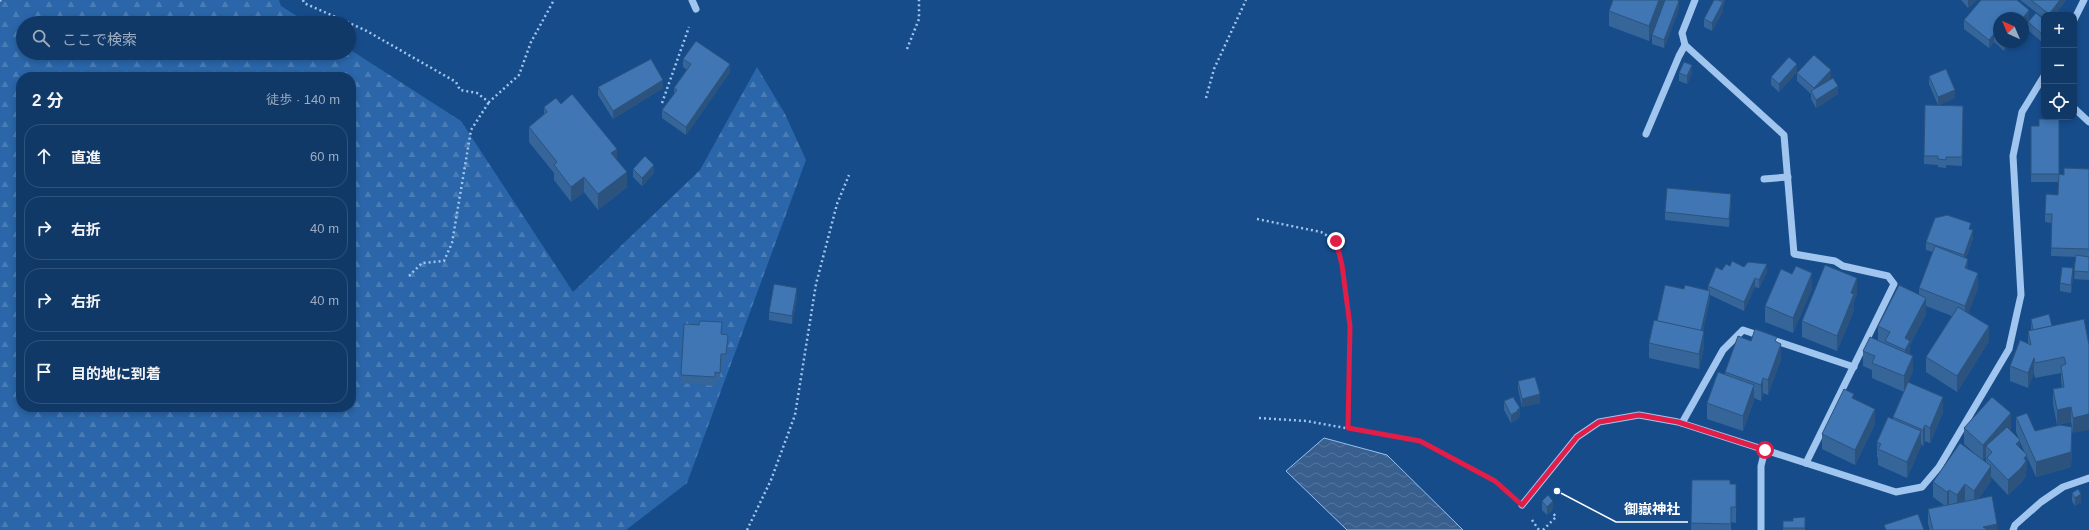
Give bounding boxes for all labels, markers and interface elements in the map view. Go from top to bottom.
north arrow [1993,12,2029,48]
map controls [2041,12,2077,120]
button: + [2041,12,2077,48]
search box [16,16,356,60]
icon: search [30,27,52,49]
text: ここで検索 [62,31,137,48]
button: − [2041,48,2077,84]
button: locate [2041,84,2077,120]
text: 2 分 [32,91,63,110]
text: 徒歩 · 140 m [266,92,340,107]
icon: ahead [33,145,55,167]
text: 直進 [71,149,101,166]
text: 60 m [310,149,339,164]
icon: right [33,217,55,239]
text: 右折 [71,221,101,238]
text: 40 m [310,221,339,236]
route end [1327,232,1345,250]
icon: right [33,289,55,311]
text: 右折 [71,293,101,310]
text: 40 m [310,293,339,308]
icon: arrive [33,361,55,383]
text: 目的地に到着 [71,365,161,382]
route start [1756,441,1774,459]
callout: 御嶽神社 [1616,496,1688,522]
text: 御嶽神社 [1624,501,1680,517]

